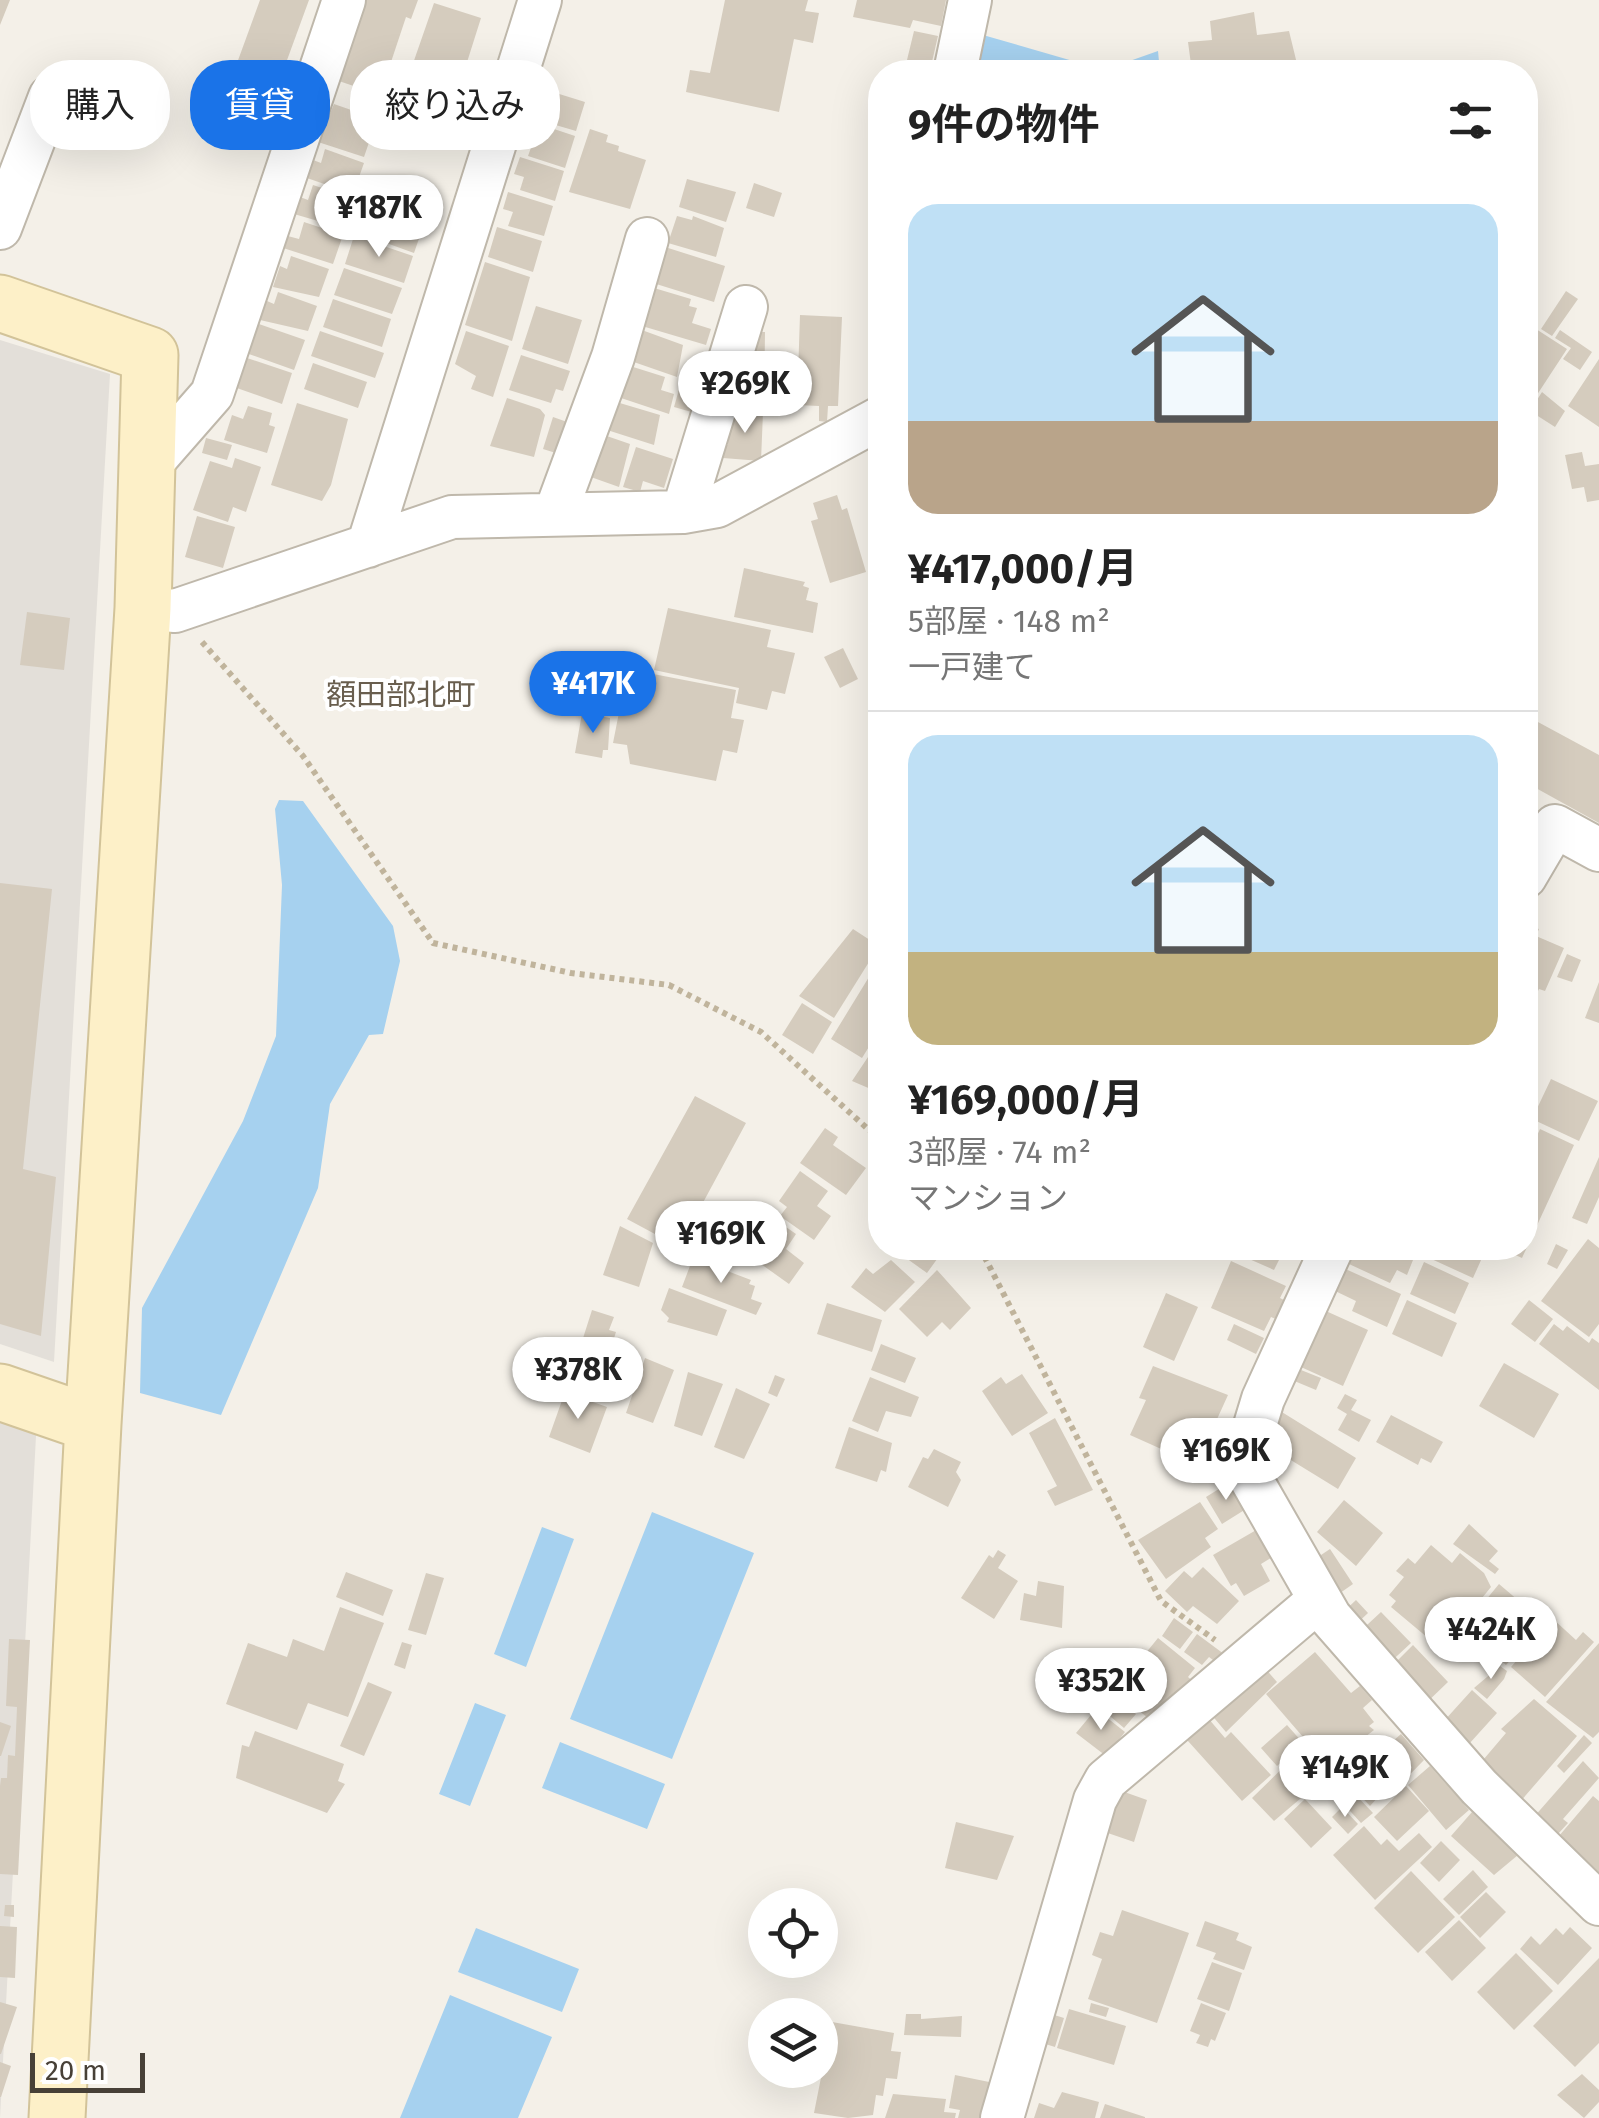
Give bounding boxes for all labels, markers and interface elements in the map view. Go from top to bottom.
chip: 購入 [30,60,170,150]
chip: 賃貸 [190,60,330,150]
chip: 絞り込み [350,60,560,150]
icon: filters [1443,93,1498,148]
text: 9件の物件 [908,100,1100,150]
pin: ¥187K [309,175,449,260]
text: ¥187K [336,188,422,226]
icon: home [1113,269,1293,449]
pin: ¥269K [675,351,815,436]
text: ¥269K [700,364,790,402]
text: ¥417,000/月 [908,544,1138,594]
text: 5部屋 · 148 m² [908,602,1110,640]
text: 一戸建て [908,648,1036,686]
pin: ¥417K [523,651,663,736]
text: ¥417K [551,664,635,702]
district label: 額田部北町 [326,677,476,713]
icon: home [1113,800,1293,980]
text: ¥169,000/月 [908,1075,1144,1125]
text: 3部屋 · 74 m² [908,1133,1091,1171]
text: マンション [908,1179,1068,1217]
pin: ¥169K [651,1201,791,1286]
text: ¥169K [677,1214,765,1252]
pin: ¥378K [508,1337,648,1422]
text: ¥378K [534,1350,622,1388]
pin: ¥169K [1156,1418,1296,1503]
text: ¥169K [1182,1431,1270,1469]
pin: ¥424K [1421,1597,1561,1682]
text: ¥424K [1447,1610,1535,1648]
pin: ¥352K [1031,1648,1171,1733]
text: ¥352K [1057,1661,1145,1699]
pin: ¥149K [1275,1735,1415,1820]
text: ¥149K [1301,1748,1389,1786]
map controls [748,1888,838,2088]
button: locate [748,1888,838,1978]
button: layers [748,1998,838,2088]
scale bar [30,2048,145,2092]
text: 20 m [45,2054,106,2087]

